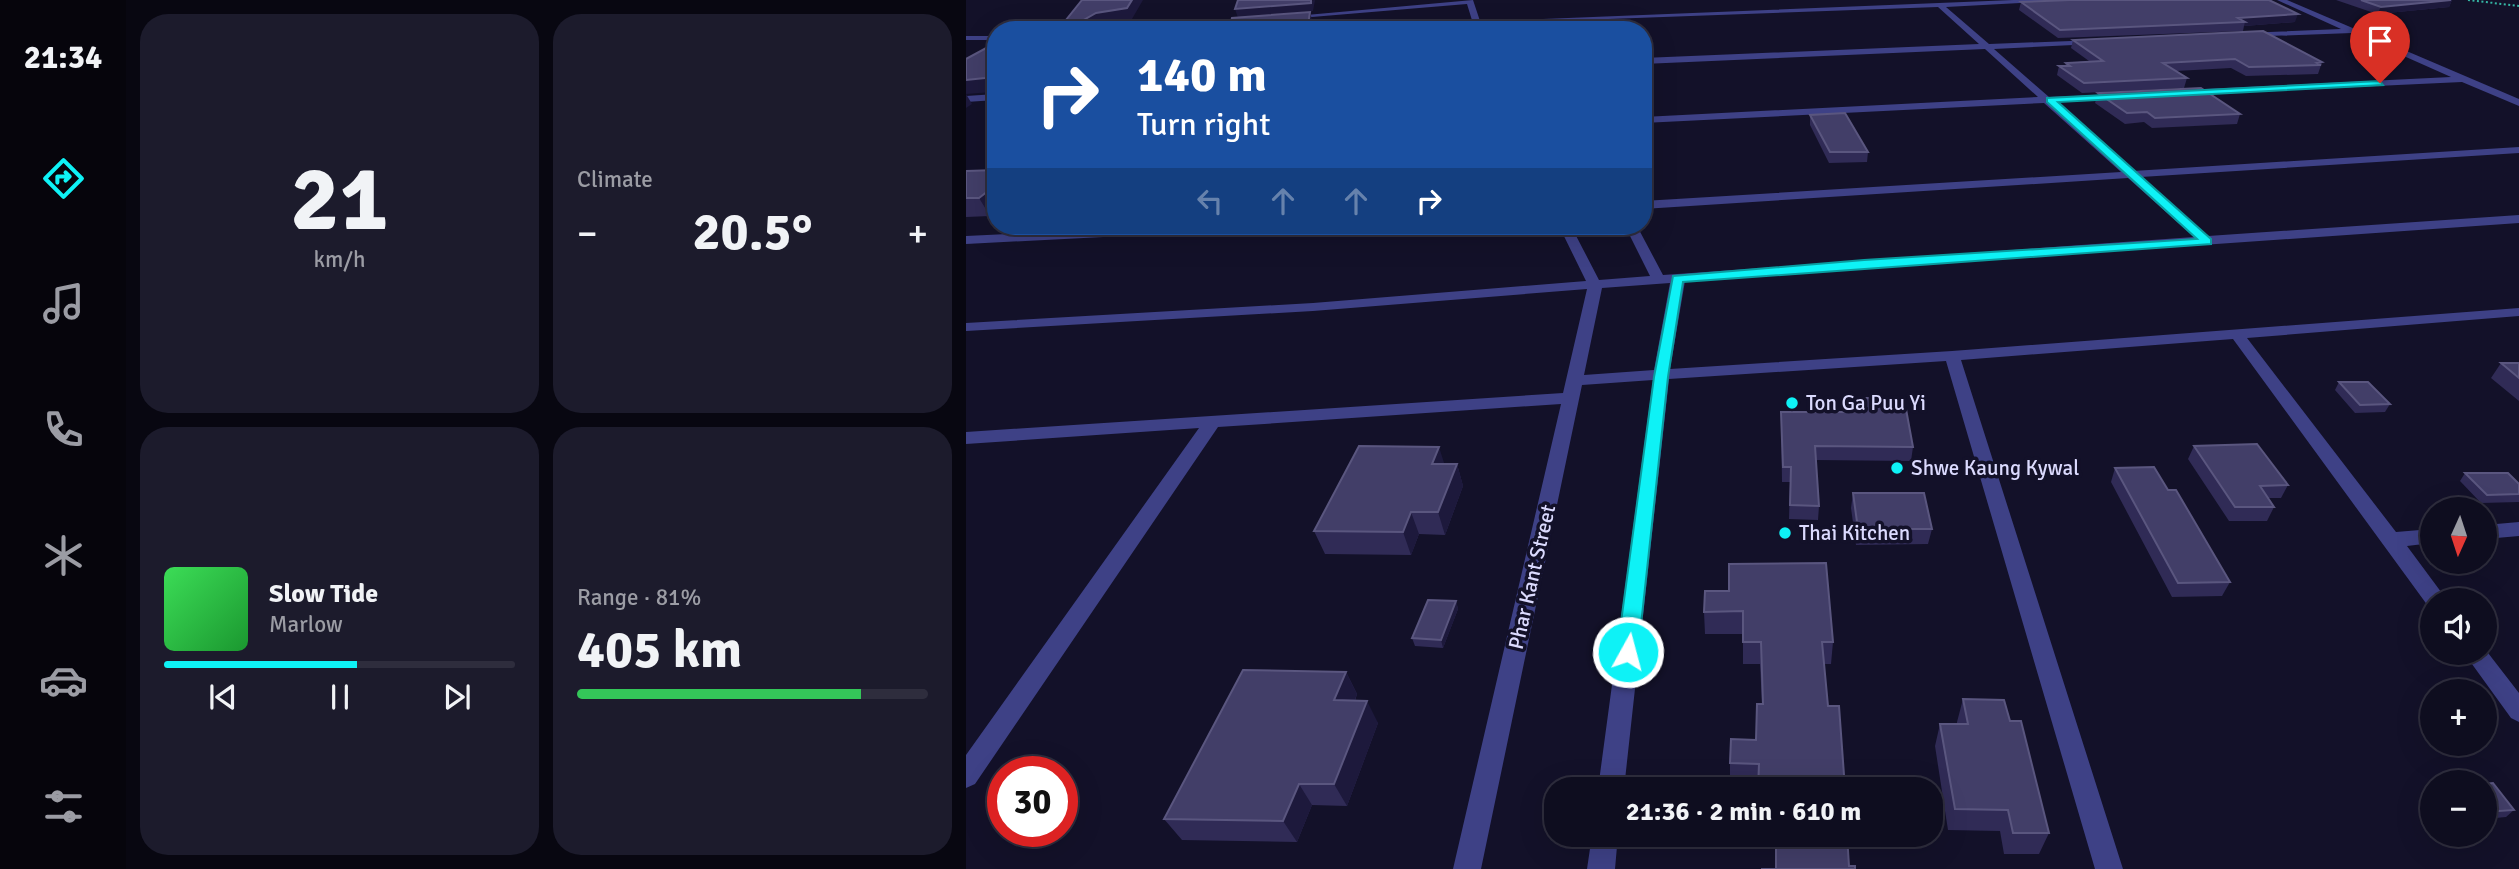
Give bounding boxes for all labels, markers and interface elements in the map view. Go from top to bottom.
pin [2350,11,2410,83]
icon: arrive [2361,22,2399,60]
text: 21:34 [24,38,102,77]
text: 140 m [1137,45,1267,105]
icon: right [1022,49,1113,140]
text: Turn right [1137,105,1270,144]
text: 21 [290,143,389,256]
icon: directions [39,154,88,203]
text: Climate [577,165,653,194]
icon: left [1191,182,1229,220]
icon: ahead [1264,182,1302,220]
icon: ahead [1337,182,1375,220]
icon: right [1410,182,1448,220]
text: 20.5° [693,200,812,264]
text: − [577,210,598,257]
text: + [907,210,928,257]
text: km/h [313,245,366,274]
icon: music [39,279,88,328]
place label: Ton Ga Puu Yi [1806,390,1926,416]
marker: Ton Ga Puu Yi [1784,395,1800,411]
icon: phone [39,405,88,454]
place label: Shwe Kaung Kywal [1911,455,2079,481]
marker: Shwe Kaung Kywal [1889,460,1905,476]
north arrow [2420,497,2497,574]
map controls [2420,497,2497,847]
street label: Phar Kant Street [1503,502,1561,652]
place label: Thai Kitchen [1799,520,1910,546]
marker: Thai Kitchen [1777,525,1793,541]
icon: climate [39,531,88,580]
text: Slow Tide [269,578,378,610]
text: Range · 81% [577,583,701,612]
button: sound [2420,588,2497,665]
text: Marlow [269,610,343,639]
position arrow [1591,615,1665,689]
text: 405 km [577,618,742,682]
icon: car [39,656,88,705]
icon: previous [204,678,242,716]
icon: pause [321,678,359,716]
icon: next [438,678,476,716]
button: + [2420,679,2497,756]
speed limit sign: 30 [987,756,1078,847]
button: − [2420,770,2497,847]
icon: filters [39,782,88,831]
text: 21:36 · 2 min · 610 m [1626,796,1861,828]

